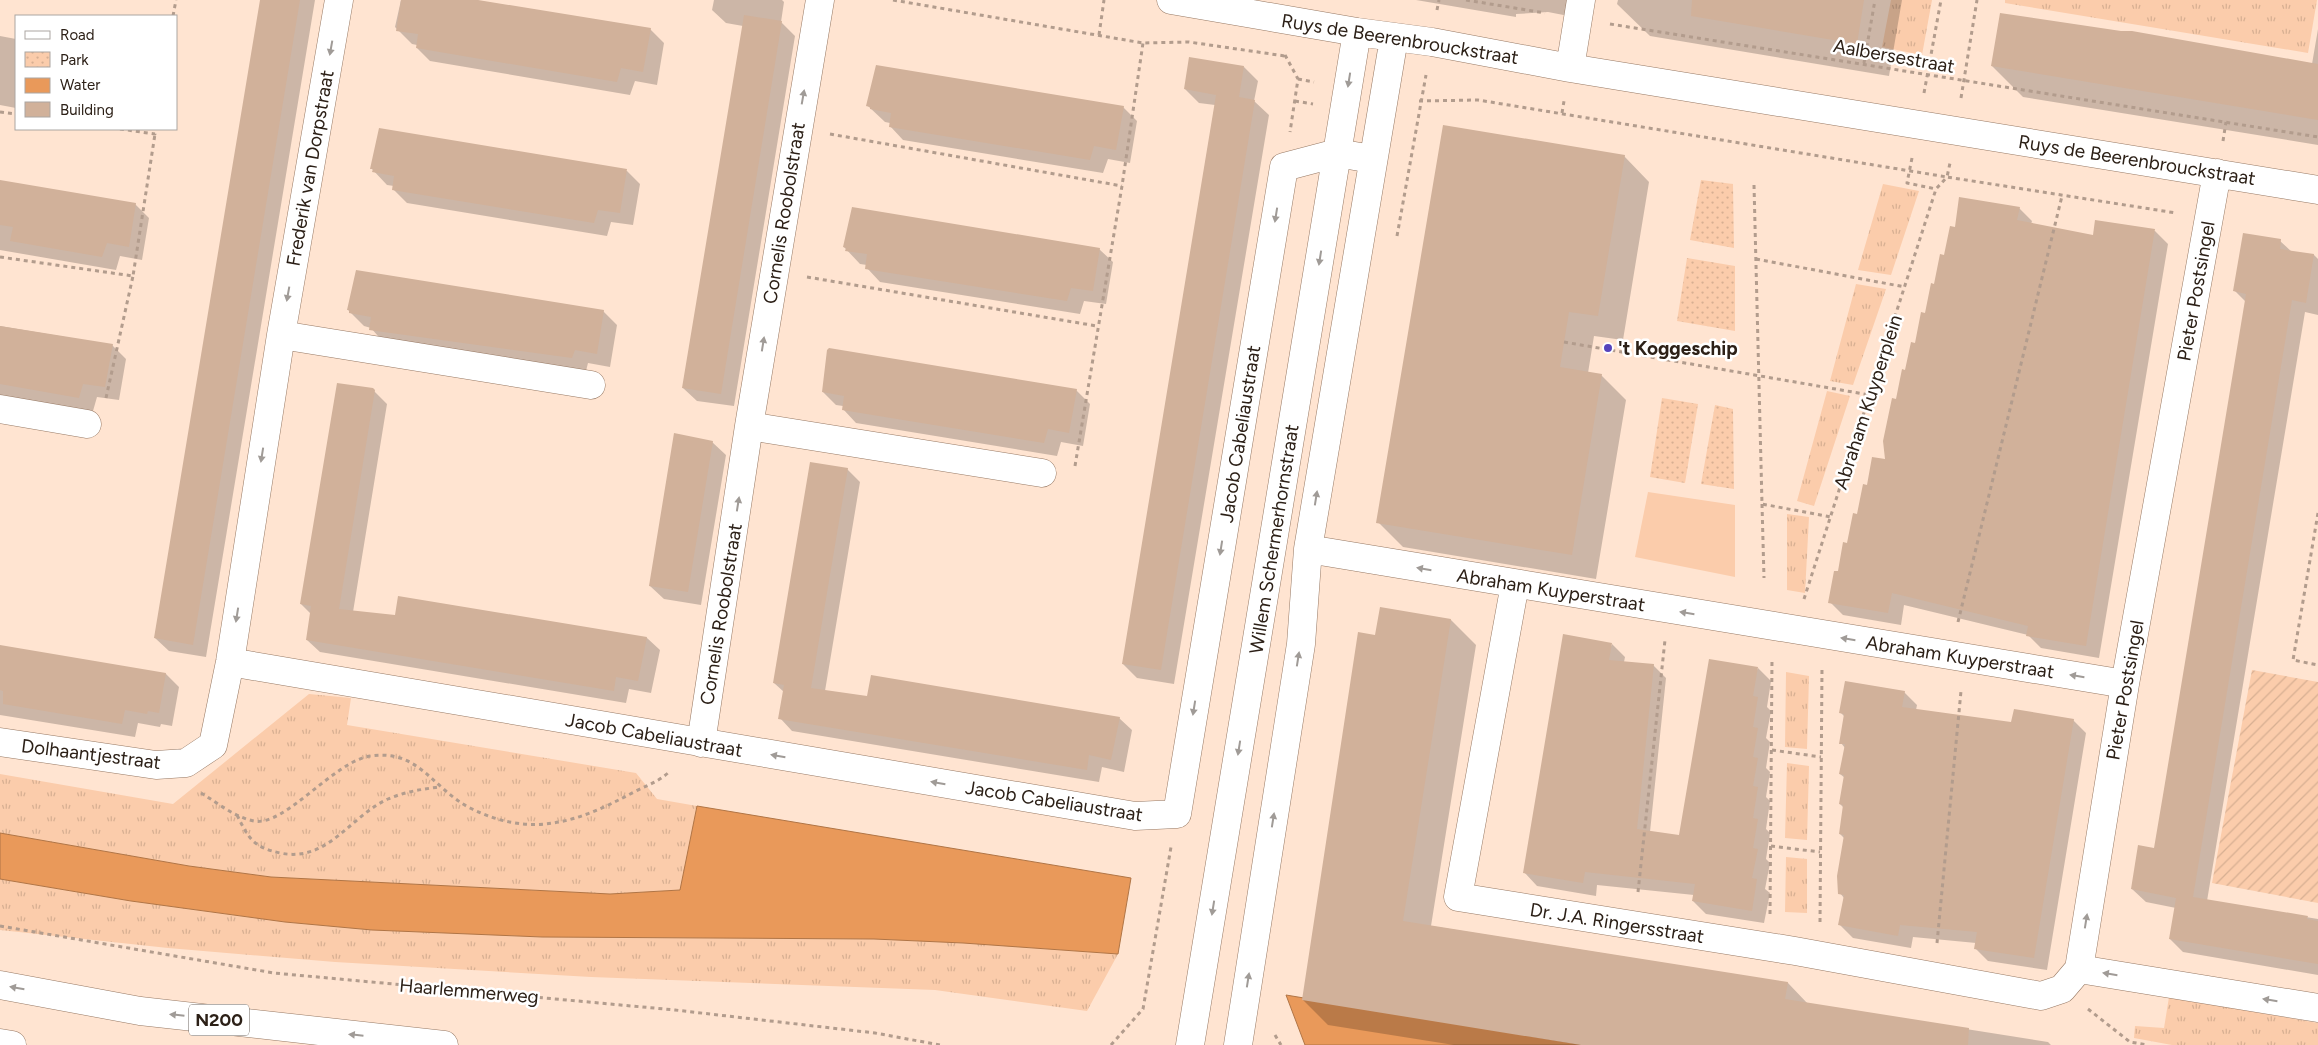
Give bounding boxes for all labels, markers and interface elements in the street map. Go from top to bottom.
street label: Ruys de Beerenbrouckstraat [1280,9,1520,69]
legend [15,15,178,130]
text: Road [60,26,95,44]
street label: Aalbersestraat [1832,34,1956,78]
one-way arrow [326,40,334,56]
text: Park [60,51,89,69]
street label: Frederik van Dorpstraat [281,68,339,268]
one-way arrow [1345,73,1353,89]
text: Water [60,76,100,94]
one-way arrow [800,89,808,105]
text: Building [60,101,114,119]
street label: Cornelis Roobolstraat [758,121,810,305]
street label: Ruys de Beerenbrouckstraat [2017,130,2257,190]
one-way arrow [1272,208,1280,224]
street label: Pieter Postsingel [2172,219,2220,363]
one-way arrow [1315,250,1323,266]
one-way arrow [284,287,292,303]
street label: Abraham Kuyperplein [1829,312,1907,492]
one-way arrow [759,335,767,351]
place label: 't Koggeschip [1618,337,1738,360]
marker: 't Koggeschip [1602,342,1614,354]
street label: Jacob Cabeliaustraat [1215,344,1265,524]
street label: Willem Schermerhornstraat [1244,423,1304,655]
one-way arrow [258,447,266,463]
one-way arrow [1313,490,1321,506]
one-way arrow [734,496,742,512]
street label: Cornelis Roobolstraat [695,522,747,706]
one-way arrow [1217,540,1225,556]
one-way arrow [1415,564,1431,572]
street label: Abraham Kuyperstraat [1455,564,1647,616]
one-way arrow [233,608,241,624]
one-way arrow [1679,608,1695,616]
street label: Pieter Postsingel [2101,618,2149,762]
street label: Abraham Kuyperstraat [1864,631,2056,683]
one-way arrow [1839,634,1855,642]
one-way arrow [1295,651,1303,667]
one-way arrow [2069,672,2085,680]
one-way arrow [1190,701,1198,717]
street label: Jacob Cabeliaustraat [564,708,744,762]
street label: Dolhaantjestraat [20,734,162,774]
one-way arrow [1235,740,1243,756]
one-way arrow [770,751,786,759]
street label: Jacob Cabeliaustraat [964,776,1144,826]
one-way arrow [930,779,946,787]
one-way arrow [1269,812,1277,828]
street label: Dr. J.A. Ringersstraat [1528,898,1706,948]
one-way arrow [1209,901,1217,917]
one-way arrow [2083,912,2091,928]
one-way arrow [2101,970,2117,978]
one-way arrow [1244,972,1252,988]
street label: Haarlemmerweg [398,973,540,1009]
one-way arrow [8,984,24,992]
one-way arrow [2262,996,2278,1004]
road number: N200 [189,1004,249,1036]
one-way arrow [169,1011,185,1019]
one-way arrow [347,1031,363,1039]

